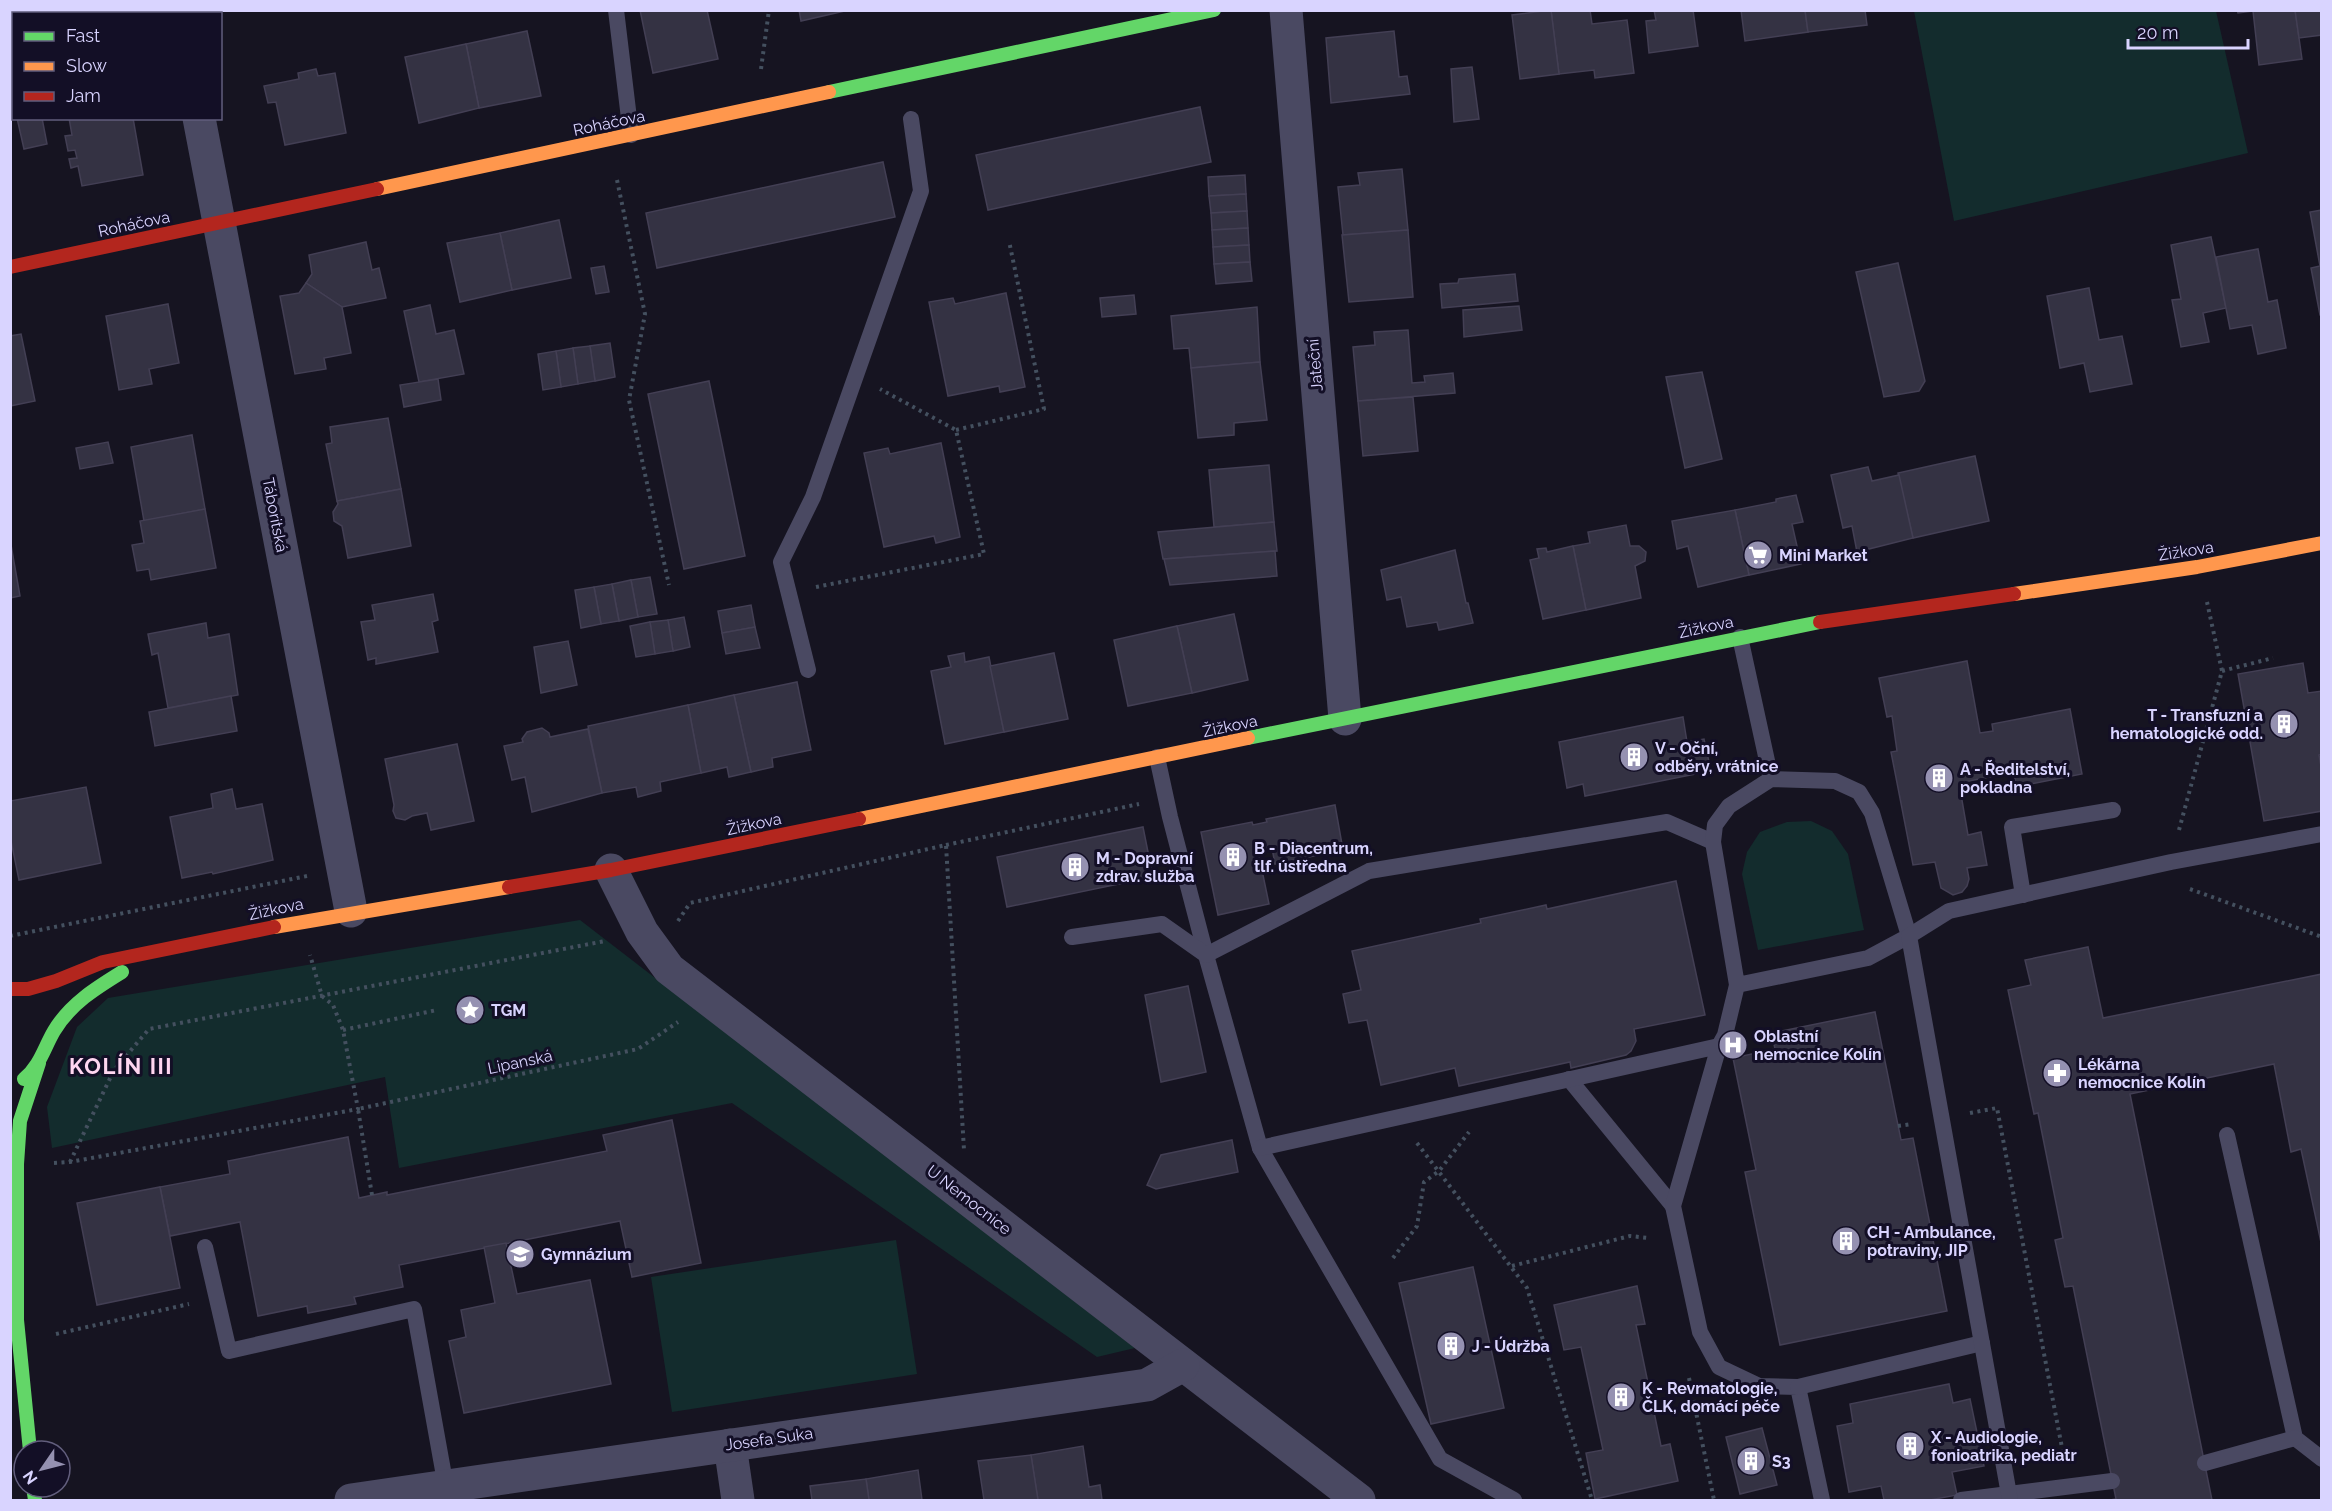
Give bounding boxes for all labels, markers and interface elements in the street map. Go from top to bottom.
legend [12,12,222,120]
scale bar [2128,12,2248,50]
text: 20 m [2137,22,2179,43]
text: Fast [66,25,100,46]
text: Slow [66,55,107,76]
text: Jam [66,85,101,106]
street label: Roháčova [571,106,647,140]
street label: Roháčova [96,207,172,241]
street label: Jateční [1303,338,1327,392]
street label: Táboritská [258,476,292,554]
street label: Žižkova [2157,536,2215,565]
supermarket icon: Mini Market [1742,539,1774,571]
place label: Mini Market [1779,546,1868,565]
street label: Žižkova [1677,611,1735,642]
place label: T - Transfuzní a hematologické odd. [2110,706,2263,743]
building icon: T - Transfuzní a hematologické odd. [2268,708,2300,740]
street label: Žižkova [1201,710,1259,741]
place label: V - Oční, odběry, vrátnice [1655,739,1779,776]
building icon: V - Oční, odběry, vrátnice [1618,741,1650,773]
place label: A - Ředitelství, pokladna [1960,759,2070,797]
building icon: A - Ředitelství, pokladna [1923,762,1955,794]
street label: Žižkova [725,808,783,839]
place label: B - Diacentrum, tlf. ústředna [1254,839,1373,876]
building icon: B - Diacentrum, tlf. ústředna [1217,841,1249,873]
place label: M - Dopravní zdrav. služba [1096,849,1194,886]
building icon: M - Dopravní zdrav. služba [1059,851,1091,883]
street label: Žižkova [247,893,305,924]
place icon: TGM [454,994,486,1026]
place label: TGM [491,1001,526,1020]
place label: Oblastní nemocnice Kolín [1754,1027,1882,1064]
hospital icon: Oblastní nemocnice Kolín [1717,1029,1749,1061]
street label: Lipanská [486,1046,554,1078]
district label: KOLÍN III [69,1053,173,1079]
place label: Lékárna nemocnice Kolín [2078,1055,2206,1092]
pharmacy icon: Lékárna nemocnice Kolín [2041,1057,2073,1089]
street label: U Nemocnice [923,1161,1015,1239]
place label: CH - Ambulance, potraviny, JIP [1867,1223,1996,1260]
building icon: CH - Ambulance, potraviny, JIP [1830,1225,1862,1257]
school or university icon: Gymnázium [504,1238,536,1270]
place label: Gymnázium [541,1245,632,1264]
building icon: J - Údržba [1435,1330,1467,1362]
place label: J - Údržba [1472,1336,1550,1356]
place label: K - Revmatologie, ČLK, domácí péče [1642,1379,1780,1416]
building icon: K - Revmatologie, ČLK, domácí péče [1605,1381,1637,1413]
street label: Josefa Suka [724,1423,814,1455]
place label: X - Audiologie, fonioatrika, pediatr [1930,1428,2077,1465]
building icon: X - Audiologie, fonioatrika, pediatr [1894,1430,1926,1462]
north arrow [12,1439,72,1499]
building icon: S3 [1735,1445,1767,1477]
place label: S3 [1772,1452,1791,1471]
text: N [19,1467,41,1488]

